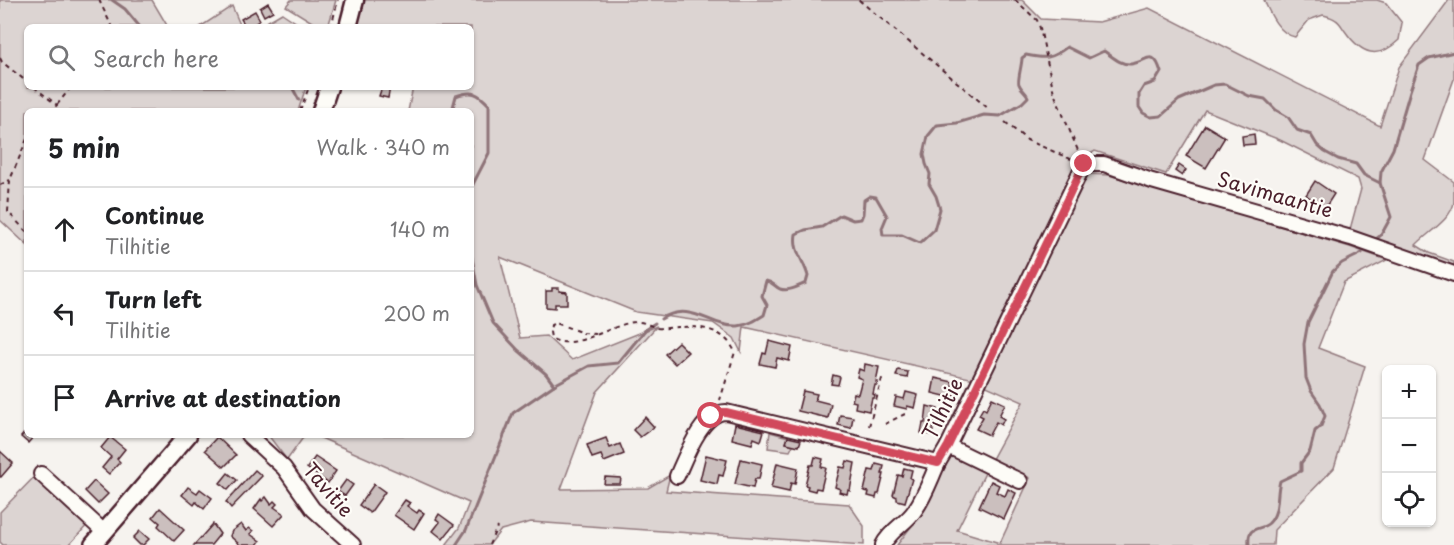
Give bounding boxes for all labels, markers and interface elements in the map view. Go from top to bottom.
search box [24,24,474,90]
icon: search [45,41,78,74]
text: Search here [93,41,219,74]
text: 5 min [48,128,120,167]
text: Walk · 340 m [317,132,450,162]
route end [1070,150,1096,176]
street label: Savimaantie [1214,163,1337,225]
text: Continue [105,198,204,231]
icon: ahead [48,213,81,246]
text: 140 m [390,214,450,244]
text: Tilhitie [105,231,171,261]
text: Turn left [105,282,202,315]
icon: left [48,297,81,330]
text: 200 m [383,298,450,328]
text: Tilhitie [105,315,171,345]
map controls [1382,365,1436,527]
button: + [1382,365,1436,419]
street label: Tilhitie [914,372,970,445]
icon: arrive [48,381,81,414]
text: Arrive at destination [105,381,341,414]
route start [697,402,723,428]
button: − [1382,419,1436,473]
street label: Tavitie [297,455,361,523]
button: locate [1382,473,1436,527]

